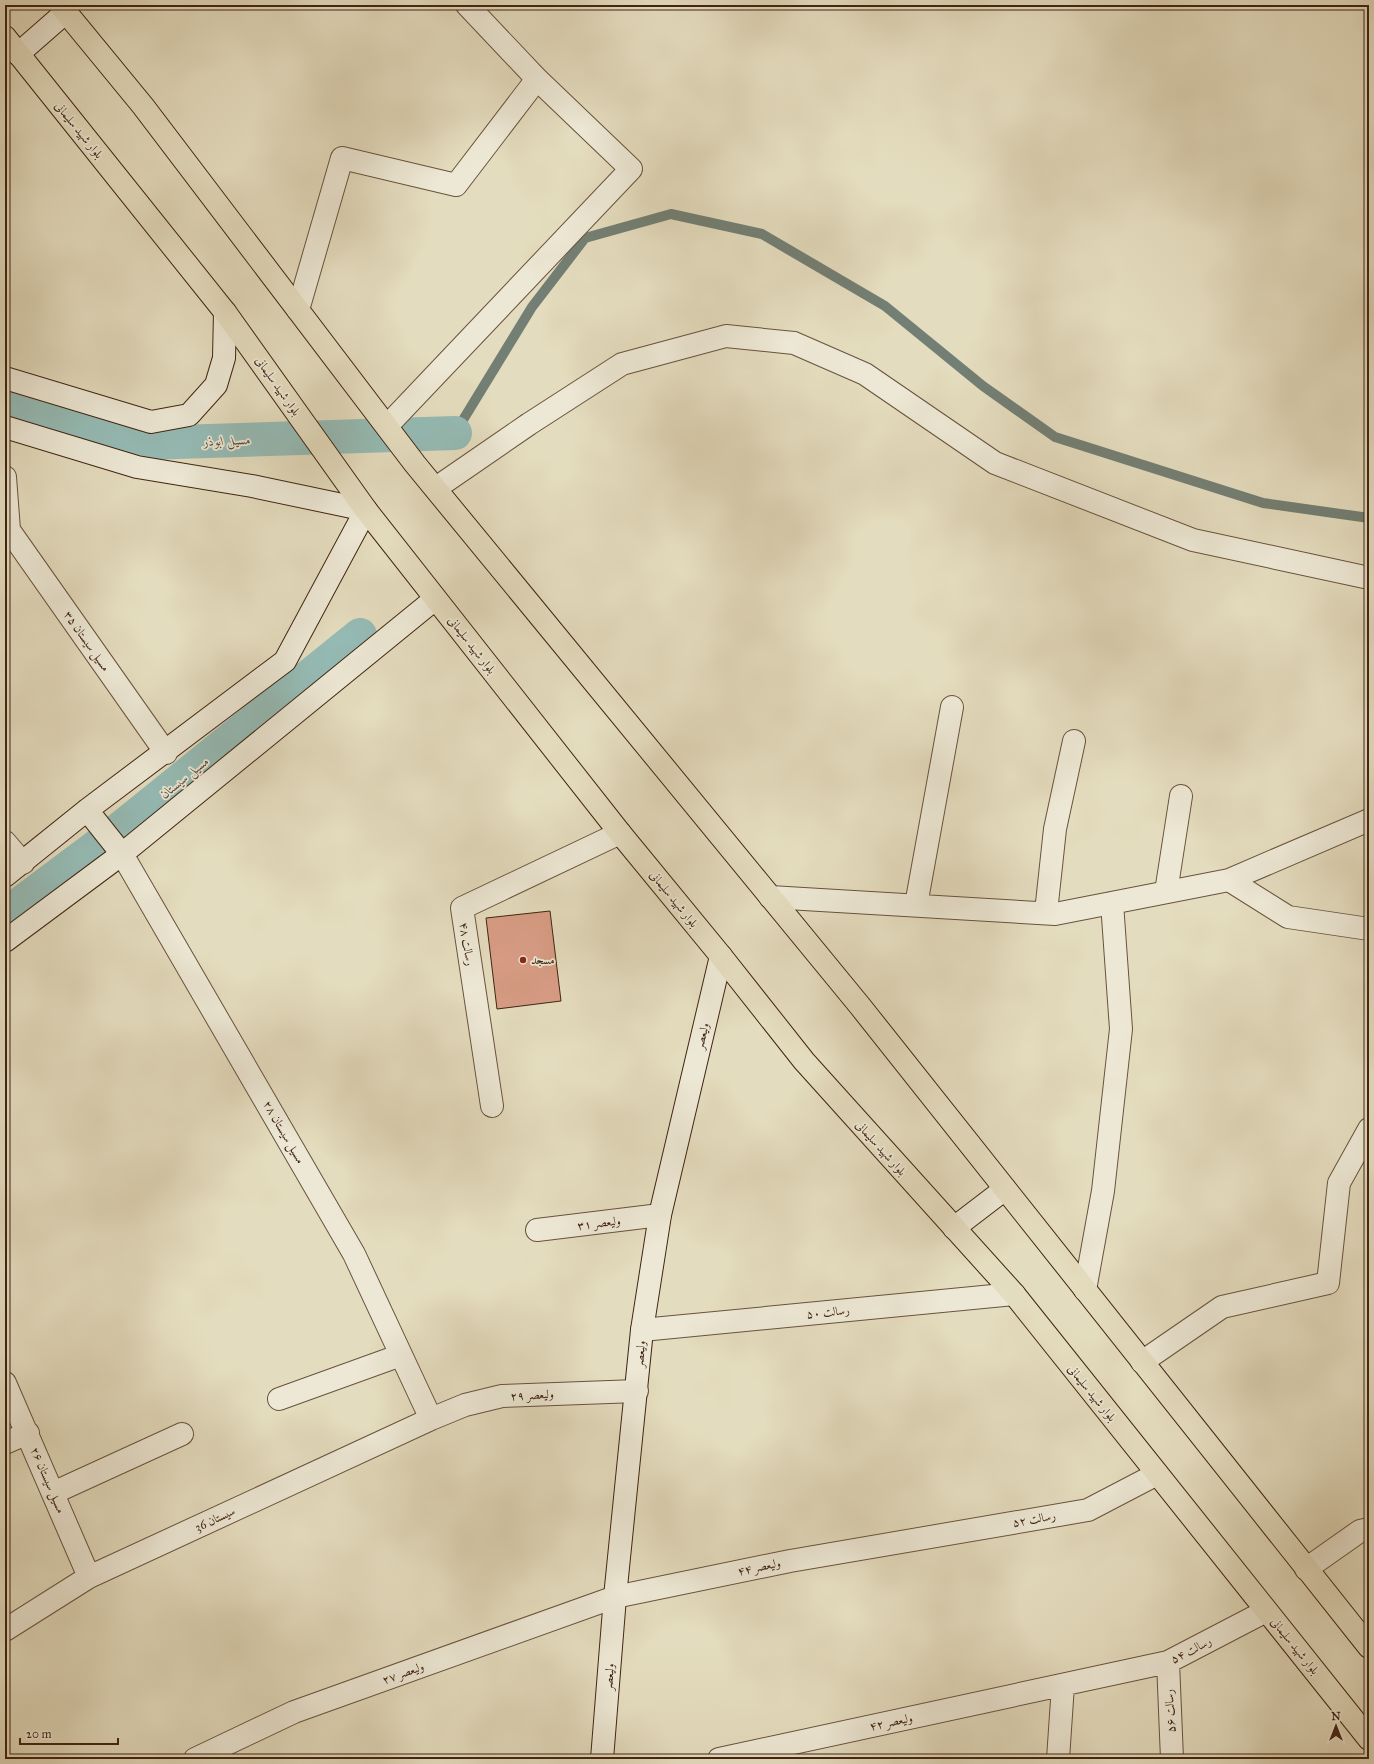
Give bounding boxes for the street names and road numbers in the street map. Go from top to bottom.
street label: بلوار شهید سلیمانی [51,99,106,162]
street label: بلوار شهید سلیمانی [252,354,304,419]
street label: مسیل سیستان ۳۵ [59,608,113,675]
street label: بلوار شهید سلیمانی [444,613,499,677]
street label: بلوار شهید سلیمانی [646,868,701,931]
street label: رسالت ۴۸ [457,921,477,967]
street label: ولیعصر [692,1021,713,1053]
street label: مسیل سیستان ۲۸ [259,1098,308,1167]
street label: بلوار شهید سلیمانی [852,1118,909,1179]
street label: ولیعصر ۳۱ [577,1213,622,1234]
street label: رسالت ۵۰ [806,1303,851,1321]
street label: ولیعصر [632,1340,649,1370]
street label: بلوار شهید سلیمانی [1064,1362,1119,1425]
street label: ولیعصر ۲۹ [510,1387,554,1404]
street label: مسیل سیستان ۲۶ [26,1445,68,1516]
street label: سیستان 36 [193,1504,237,1534]
street label: رسالت ۵۲ [1011,1508,1057,1530]
street label: ولیعصر ۴۴ [736,1556,782,1579]
street label: بلوار شهید سلیمانی [1267,1615,1322,1678]
street label: رسالت ۵۴ [1168,1634,1214,1666]
street label: ولیعصر ۲۷ [380,1659,426,1688]
street label: ولیعصر [601,1663,618,1693]
street label: رسالت ۵۶ [1162,1689,1178,1733]
street label: ولیعصر ۴۲ [868,1711,914,1734]

